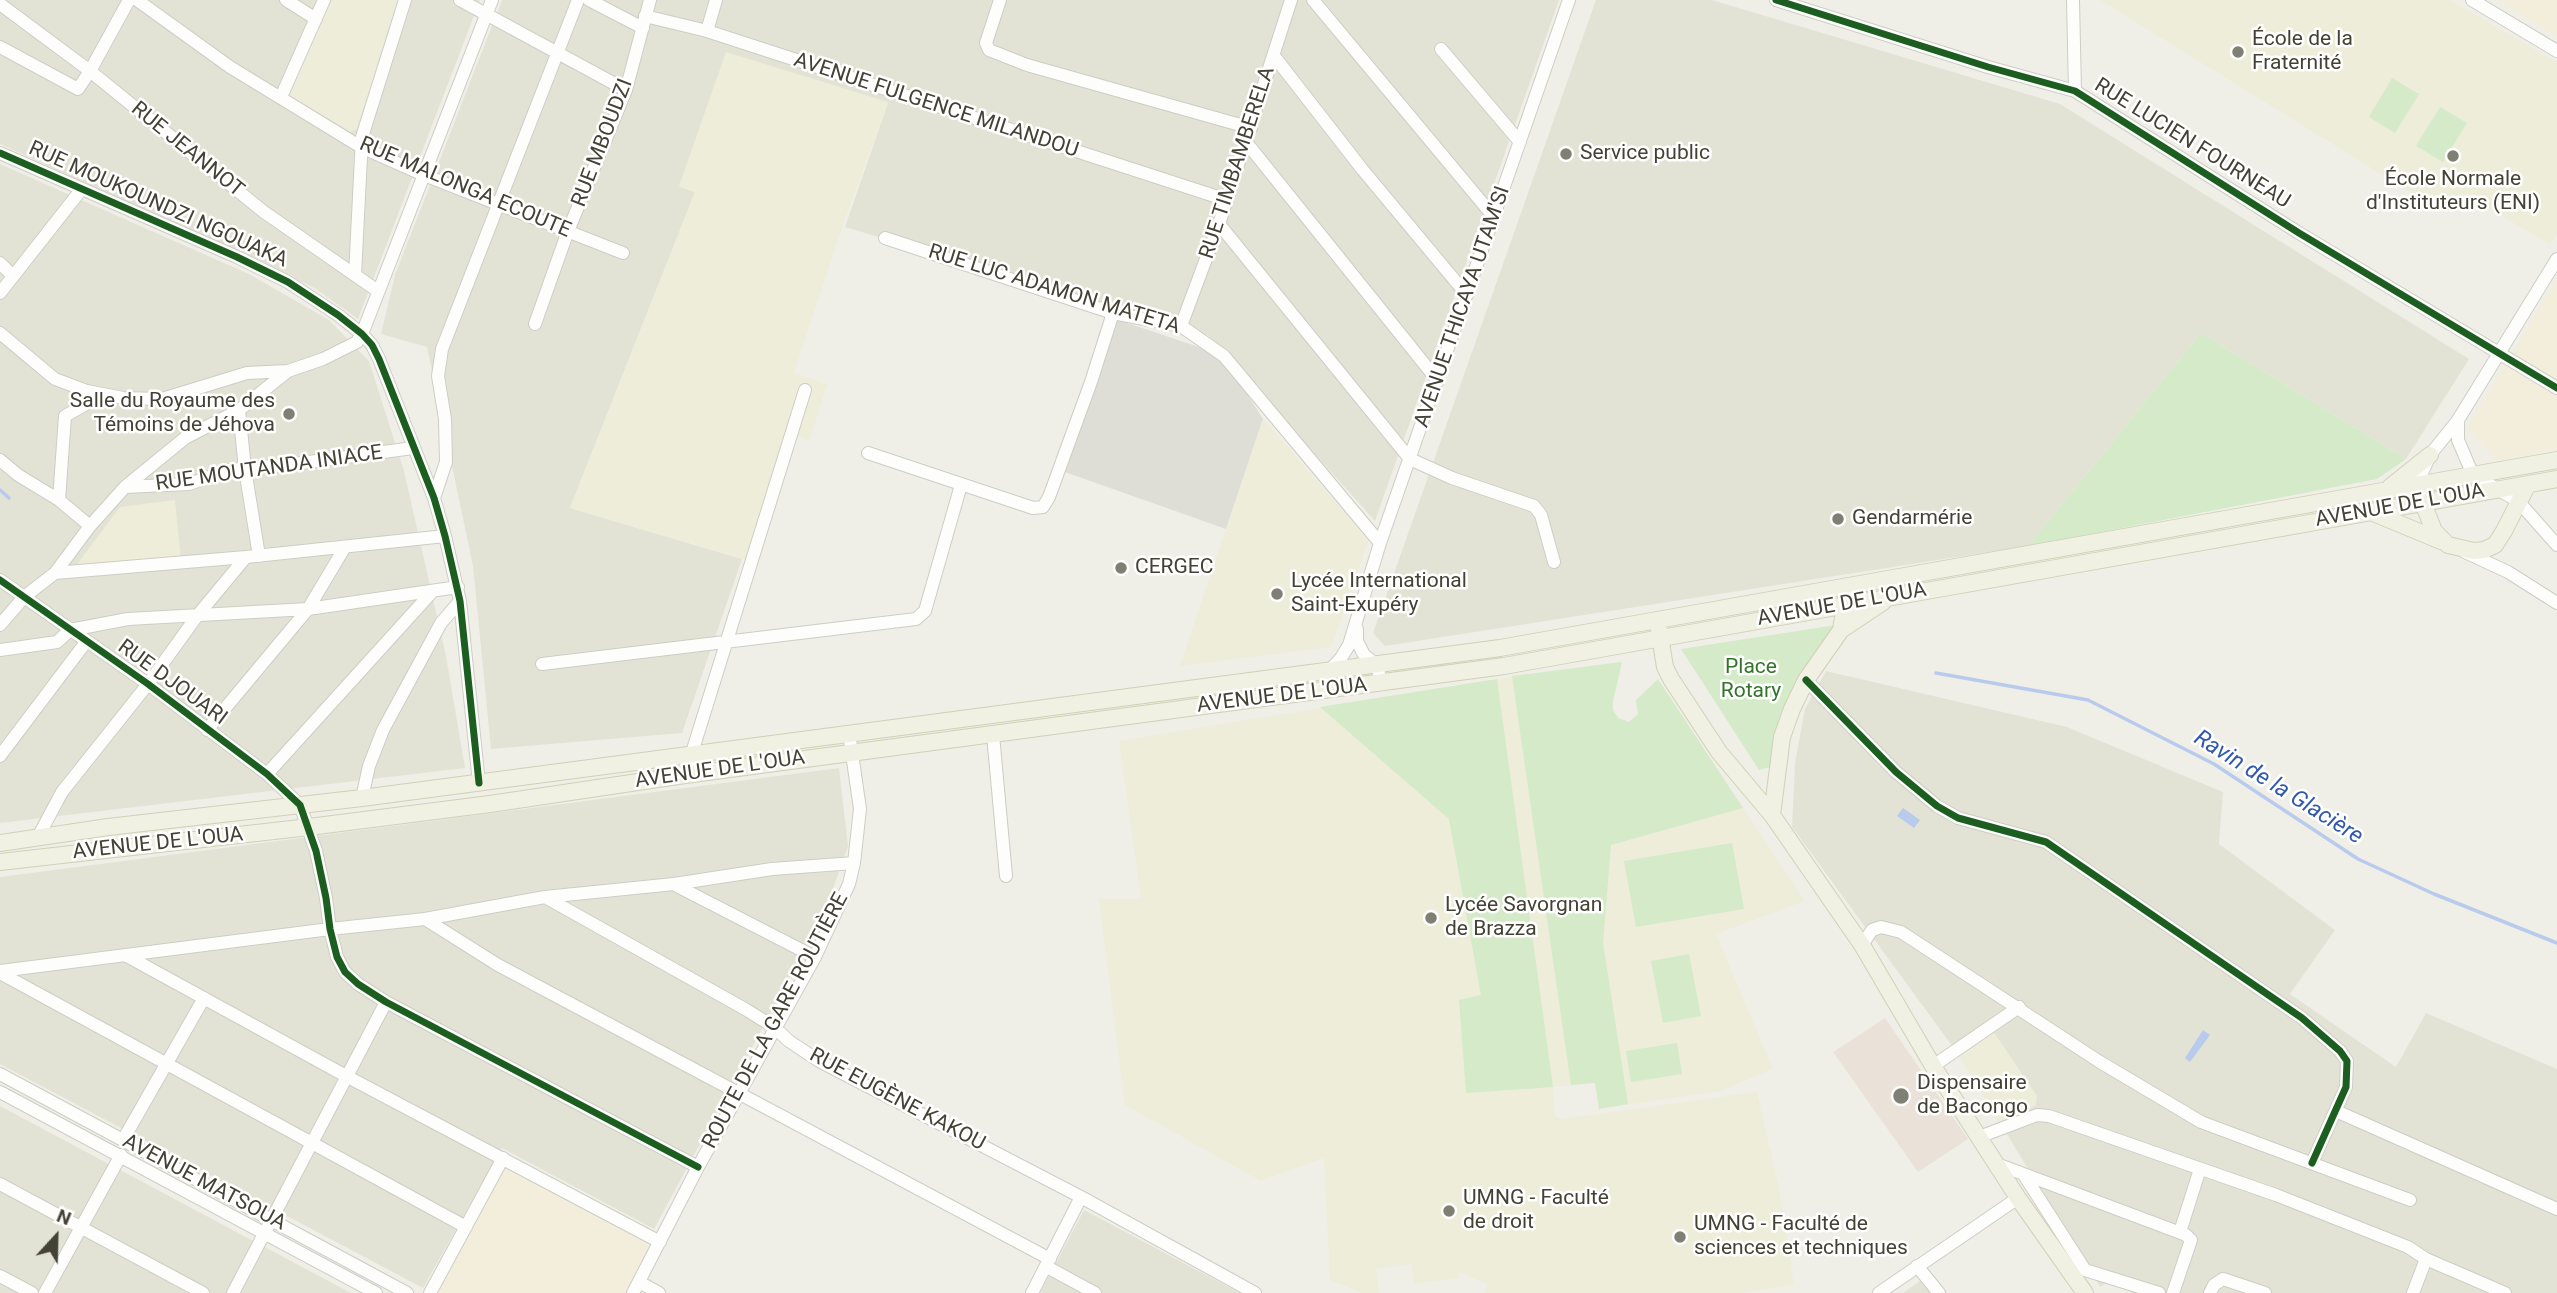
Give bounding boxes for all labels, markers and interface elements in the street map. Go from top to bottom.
place label: École de la Fraternité [2252,27,2353,77]
marker: École de la Fraternité [2230,44,2246,60]
street label: AVENUE FULGENCE MILANDOU [790,48,1082,164]
street label: RUE TIMBAMBERELA [1195,64,1281,262]
street label: RUE LUCIEN FOURNEAU [2089,73,2295,215]
street label: RUE MBOUDZI [567,75,639,211]
street label: RUE JEANNOT [126,97,248,203]
street label: RUE MALONGA ECOUTE [355,132,575,244]
street label: RUE MOUKOUNDZI NGOUAKA [25,136,291,274]
place label: Service public [1580,141,1710,167]
marker: Service public [1558,146,1574,162]
marker: École Normale d'Instituteurs (ENI) [2445,148,2461,164]
place label: École Normale d'Instituteurs (ENI) [2366,167,2540,217]
street label: AVENUE THICAYA UTAM'SI [1410,183,1516,431]
street label: RUE LUC ADAMON MATETA [925,240,1183,340]
place label: Salle du Royaume des Témoins de Jéhova [70,389,275,439]
marker: Salle du Royaume des Témoins de Jéhova [281,406,297,422]
street label: RUE MOUTANDA INIACE [154,441,384,497]
street label: AVENUE DE L'OUA [2313,479,2487,533]
place label: Gendarmérie [1852,506,1972,532]
marker: Gendarmérie [1830,511,1846,527]
place label: CERGEC [1135,555,1213,581]
marker: CERGEC [1113,560,1129,576]
place label: Lycée International Saint-Exupéry [1291,569,1467,619]
street label: AVENUE DE L'OUA [1755,578,1929,632]
marker: Lycée International Saint-Exupéry [1269,586,1285,602]
street label: RUE DJOUARI [112,635,232,731]
park label: Place Rotary [1721,655,1781,705]
street label: AVENUE DE L'OUA [1195,673,1369,719]
water label: Ravin de la Glacière [2188,725,2368,851]
street label: AVENUE DE L'OUA [633,746,807,794]
street label: AVENUE DE L'OUA [72,823,244,865]
street label: ROUTE DE LA GARE ROUTIÈRE [698,889,854,1153]
place label: Lycée Savorgnan de Brazza [1445,893,1602,943]
marker: Lycée Savorgnan de Brazza [1423,910,1439,926]
street label: RUE EUGÈNE KAKOU [805,1043,989,1157]
place label: Dispensaire de Bacongo [1917,1071,2028,1121]
marker: Dispensaire de Bacongo [1891,1086,1911,1106]
street label: AVENUE MATSOUA [118,1129,290,1237]
place label: UMNG - Faculté de droit [1463,1186,1609,1236]
north arrow [21,1202,91,1272]
marker: UMNG - Faculté de droit [1441,1203,1457,1219]
text: N [54,1204,75,1230]
place label: UMNG - Faculté de sciences et techniques [1694,1212,1908,1262]
marker: UMNG - Faculté de sciences et techniques [1672,1229,1688,1245]

